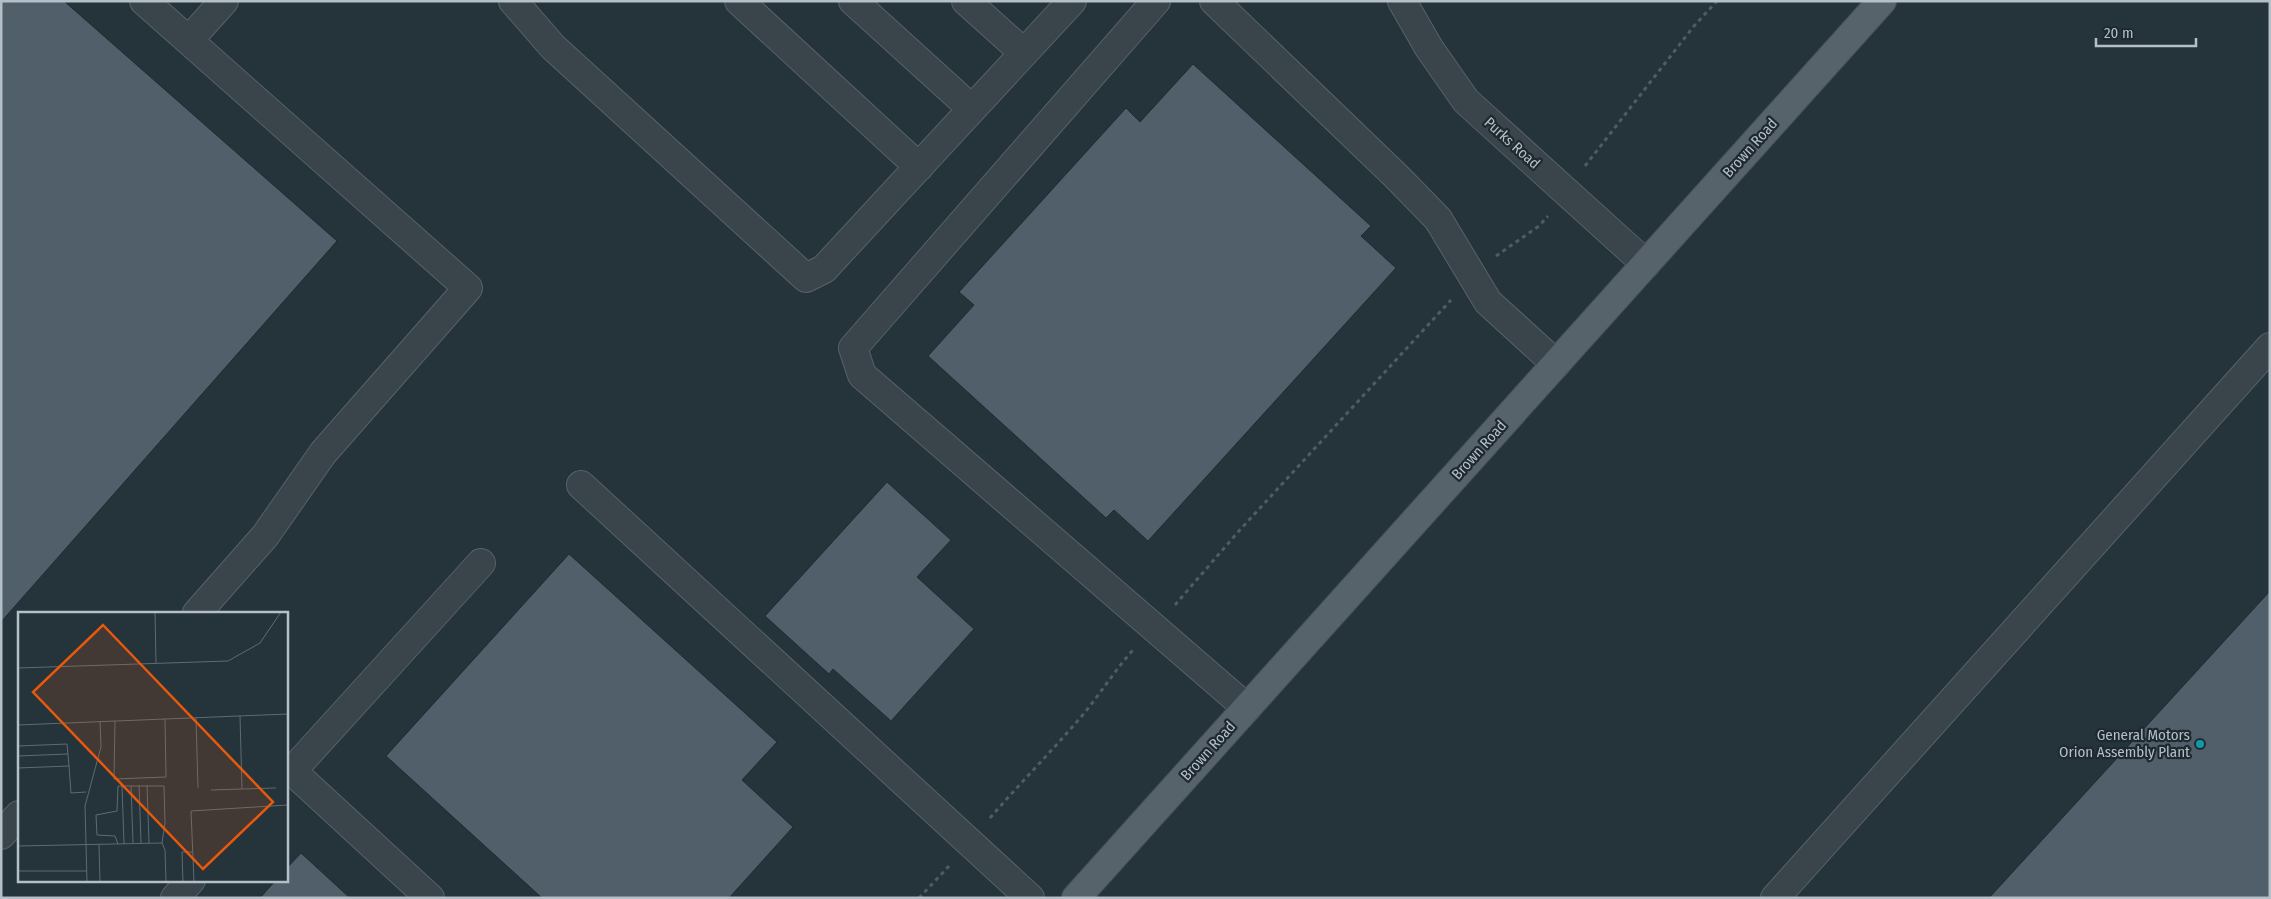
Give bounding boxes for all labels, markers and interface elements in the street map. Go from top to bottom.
scale bar [2096,15,2196,47]
text: 20 m [2104,24,2134,42]
street label: Purks Road [1481,113,1543,173]
street label: Brown Road [1719,115,1781,181]
street label: Brown Road [1448,417,1510,483]
inset map [18,612,288,882]
street label: Brown Road [1177,718,1239,784]
place label: General Motors Orion Assembly Plant [2059,726,2190,761]
marker: General Motors Orion Assembly Plant [2194,738,2206,750]

